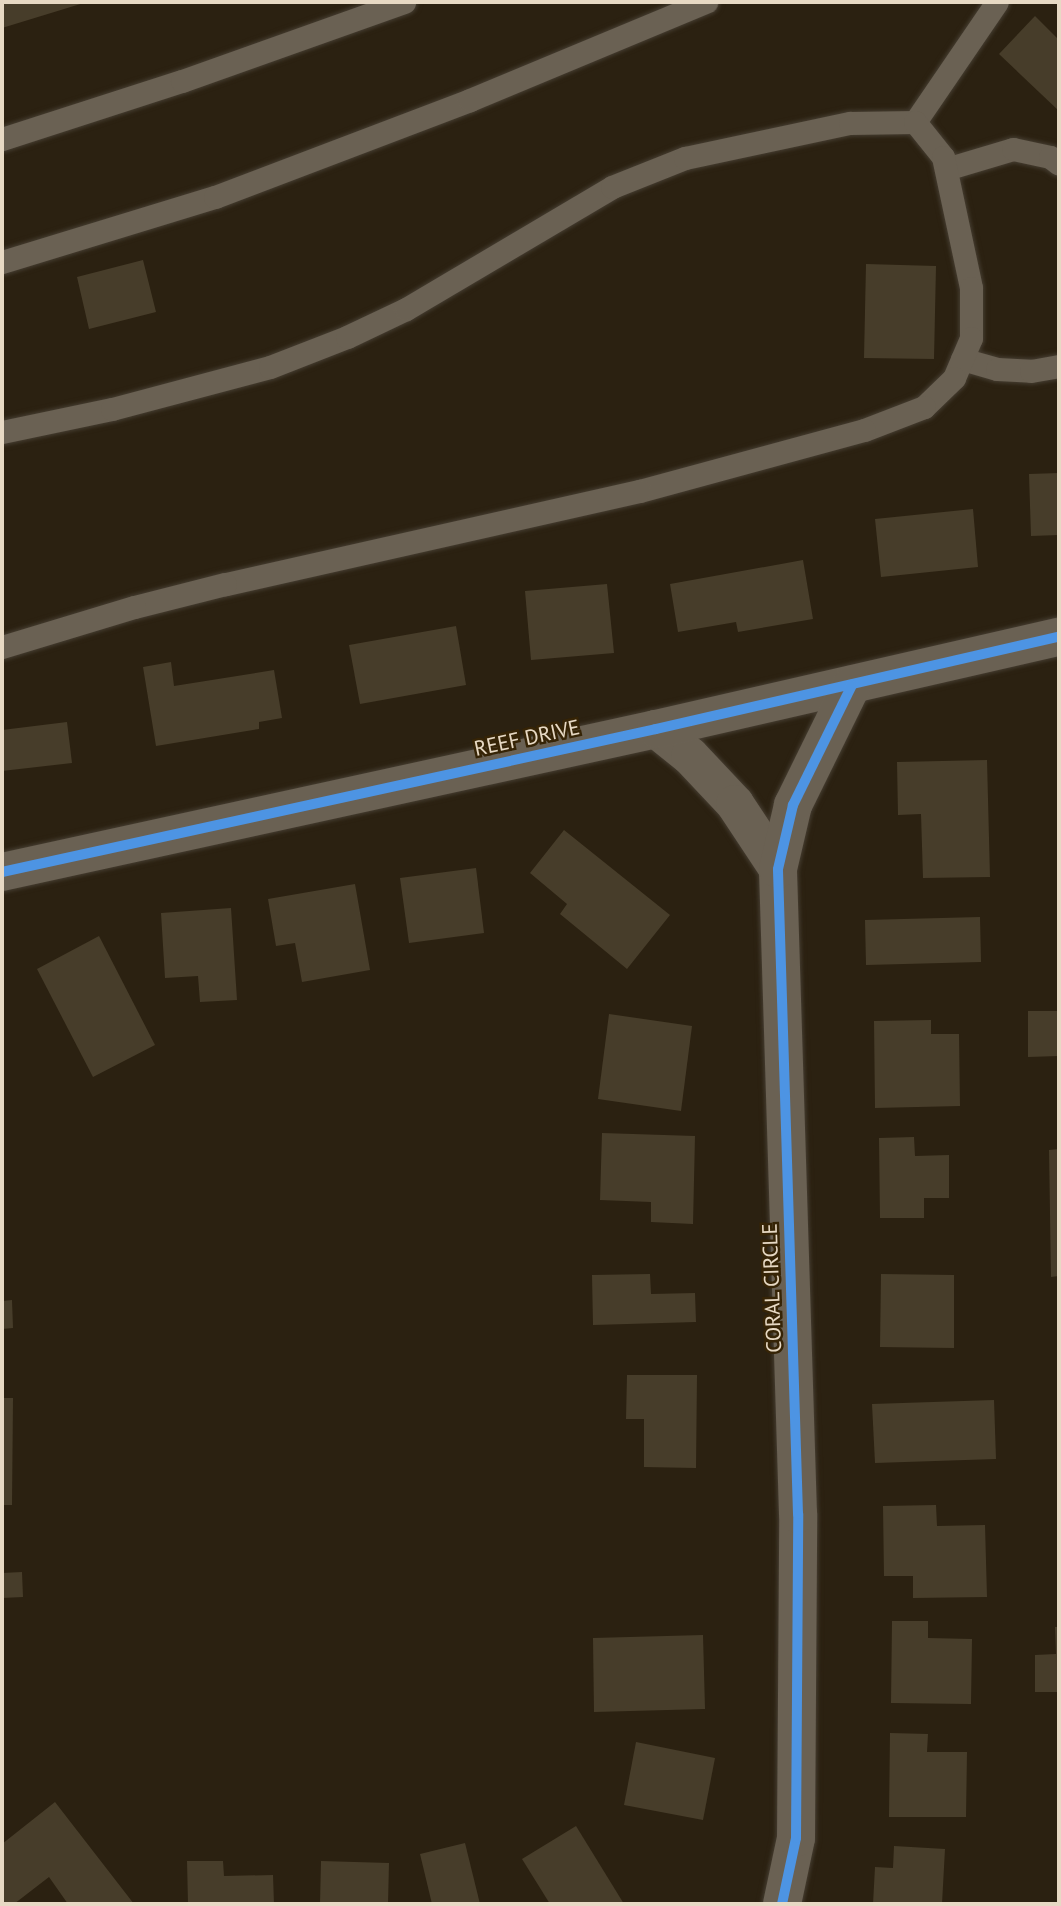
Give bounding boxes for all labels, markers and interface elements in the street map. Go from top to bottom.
street label: REEF DRIVE [472,715,582,761]
street label: CORAL CIRCLE [757,1222,787,1354]

